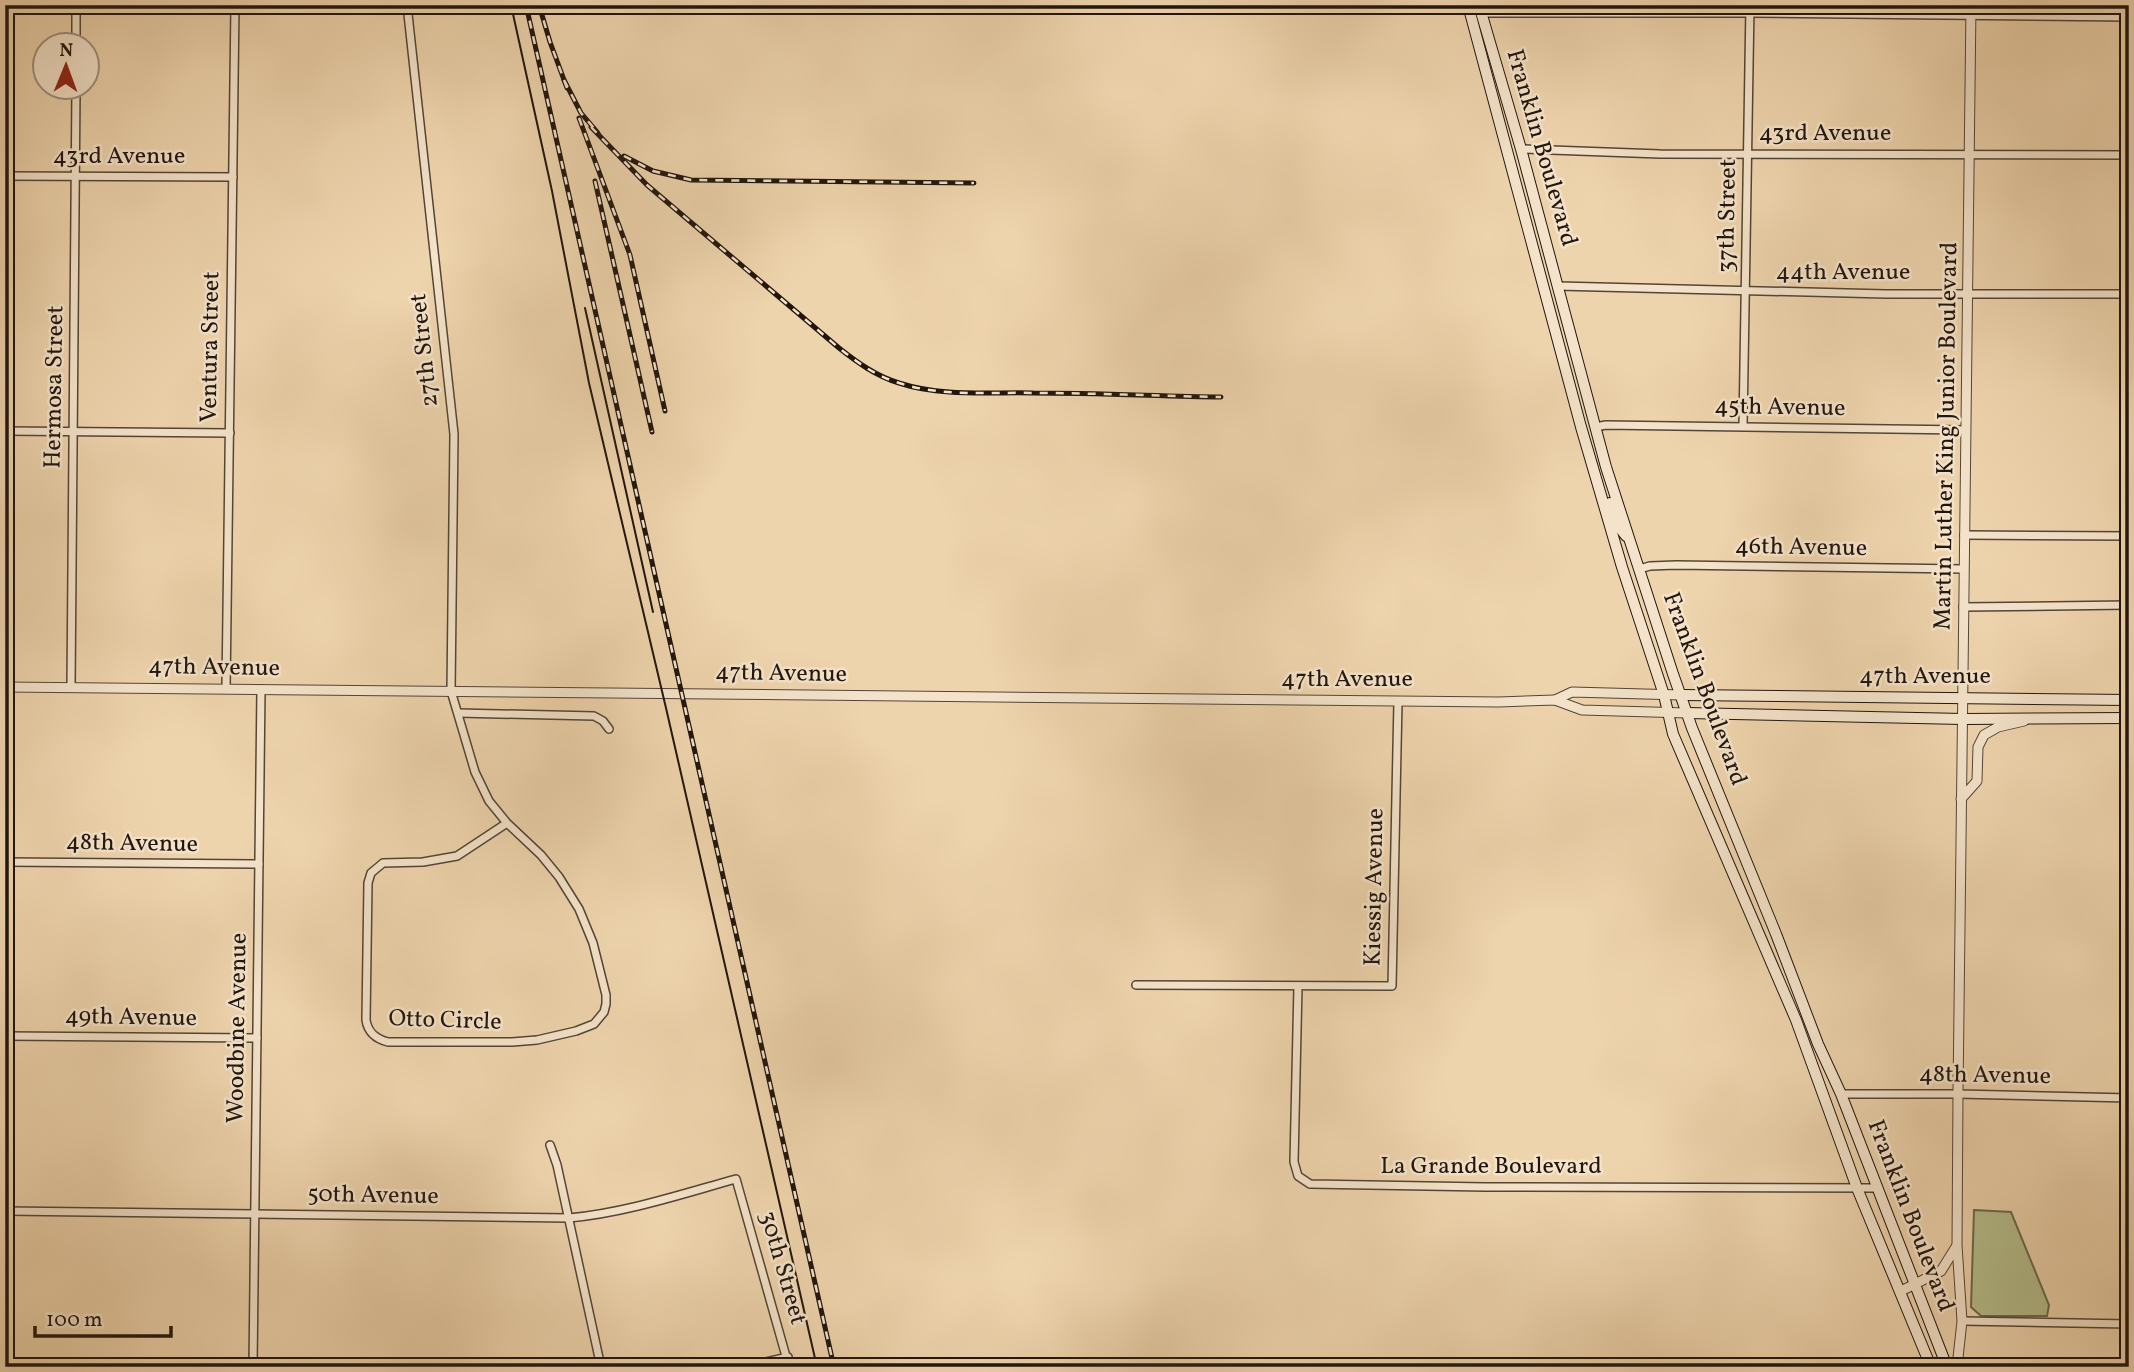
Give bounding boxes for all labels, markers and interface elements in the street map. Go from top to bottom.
north arrow [32,32,102,102]
text: N [59,38,74,64]
street label: Franklin Boulevard [1497,46,1585,250]
street label: 43rd Avenue [1759,117,1891,151]
street label: 43rd Avenue [53,140,185,174]
street label: 37th Street [1710,159,1746,273]
street label: Martin Luther King Junior Boulevard [1927,242,1967,630]
street label: 44th Avenue [1776,256,1910,290]
street label: Ventura Street [193,271,229,423]
street label: 27th Street [402,291,448,409]
street label: Hermosa Street [37,305,73,469]
street label: 45th Avenue [1714,390,1846,426]
street label: 46th Avenue [1735,530,1867,566]
street label: Franklin Boulevard [1653,588,1755,790]
street label: 47th Avenue [148,650,280,686]
street label: 47th Avenue [715,656,847,692]
street label: 47th Avenue [1859,660,1991,694]
street label: 47th Avenue [1281,663,1413,697]
street label: Kiessig Avenue [1357,808,1393,966]
street label: 48th Avenue [66,826,198,862]
street label: Woodbine Avenue [219,932,257,1124]
street label: 49th Avenue [65,1000,197,1036]
street label: Otto Circle [388,1002,502,1040]
street label: 48th Avenue [1919,1058,2051,1094]
street label: Franklin Boulevard [1858,1115,1962,1317]
street label: La Grande Boulevard [1380,1150,1602,1184]
street label: 50th Avenue [307,1178,439,1214]
street label: 30th Street [750,1207,814,1329]
scale bar [35,1295,172,1339]
text: 100 m [46,1306,103,1335]

